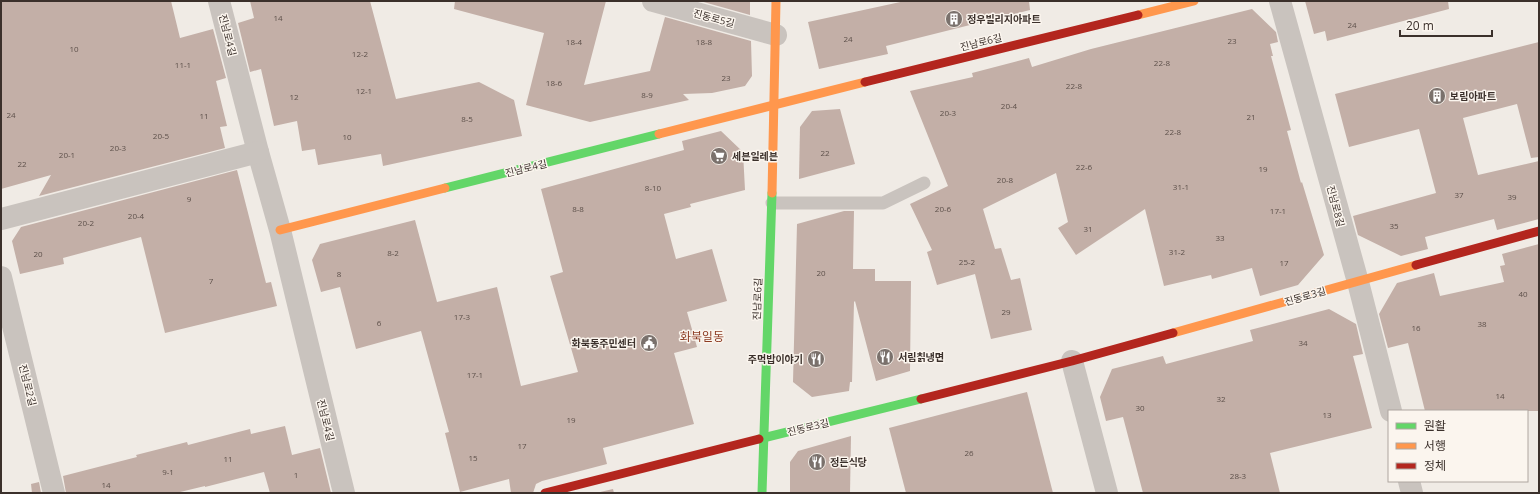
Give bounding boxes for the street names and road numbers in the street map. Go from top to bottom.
street label: 진동로5길 [692,6,736,30]
street label: 진남로4길 [216,13,240,57]
street label: 진남로6길 [959,30,1003,54]
street label: 진남로4길 [504,156,548,180]
street label: 진남로8길 [1324,184,1348,228]
street label: 진남로6길 [749,278,765,320]
street label: 진동로3길 [1283,283,1327,309]
street label: 진남로2길 [16,363,40,407]
street label: 진남로4길 [314,398,338,442]
street label: 진동로3길 [786,415,830,439]

